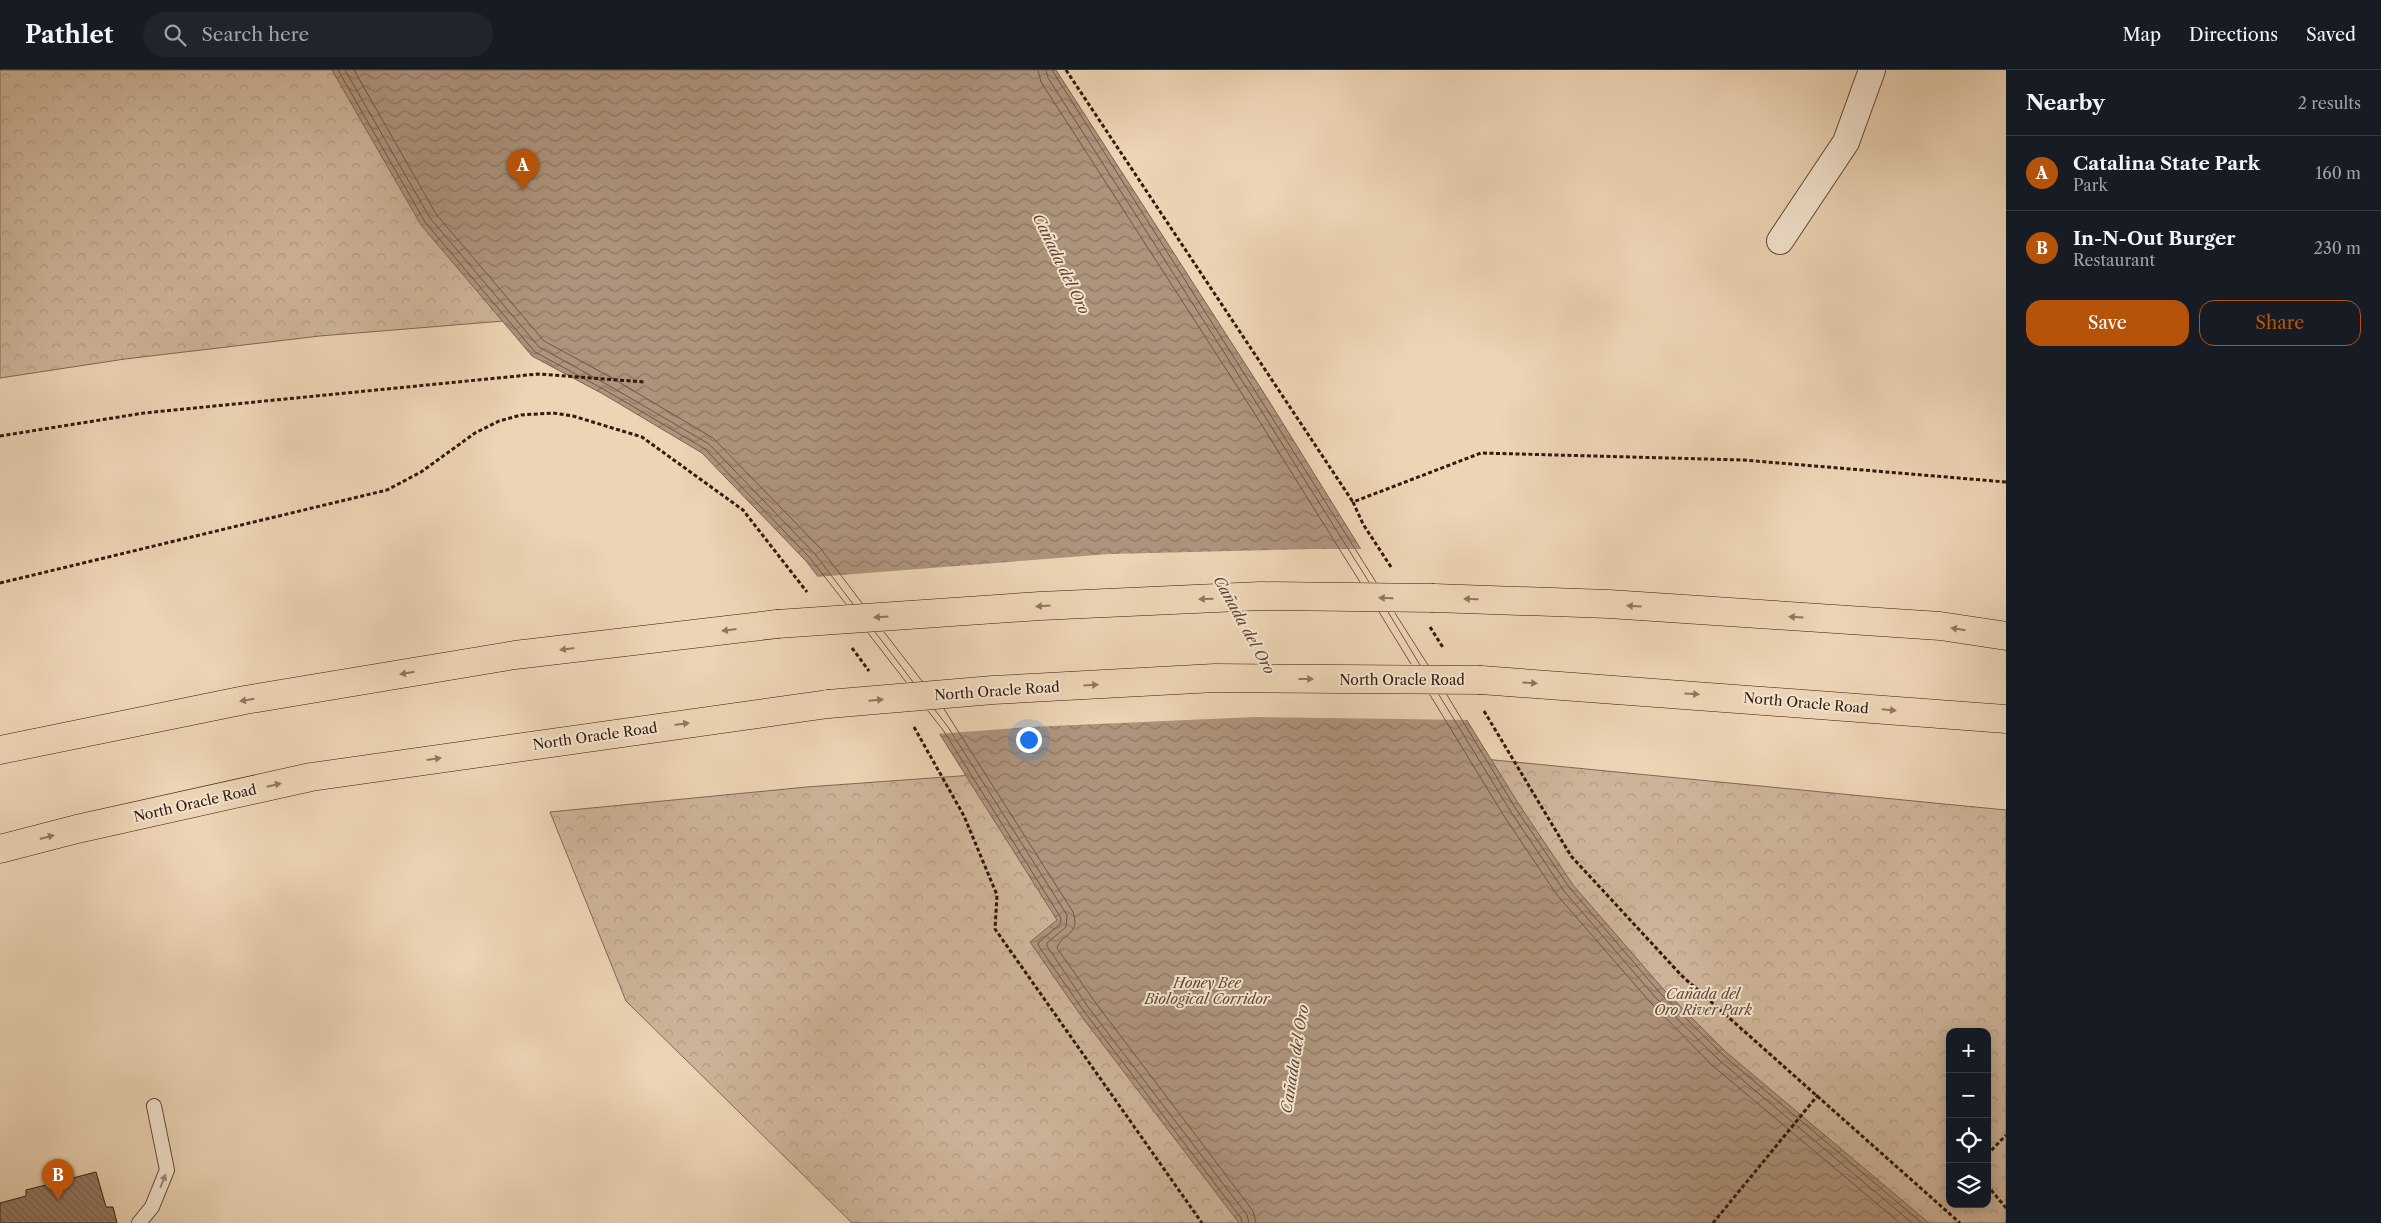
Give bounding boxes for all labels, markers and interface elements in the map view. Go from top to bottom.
search box [143,12,493,57]
text: Pathlet [25,20,113,49]
icon: search [161,21,189,49]
text: Search here [201,23,309,46]
text: Map [2122,24,2161,46]
text: Directions [2189,24,2278,46]
text: Saved [2306,24,2356,46]
text: Nearby [2026,90,2105,115]
text: 2 results [2298,93,2361,113]
pin: A [507,149,539,190]
text: Catalina State Park [2073,152,2260,175]
text: A [2036,163,2048,183]
text: 160 m [2316,163,2361,183]
text: Park [2073,175,2108,195]
water label: Cañada del Oro [1029,210,1094,317]
text: In-N-Out Burger [2073,227,2236,250]
text: B [2036,238,2048,258]
text: 230 m [2314,238,2361,258]
text: Restaurant [2073,250,2155,270]
button: Save [2026,300,2189,346]
button: Share [2199,300,2361,346]
water label: Cañada del Oro [1210,572,1279,677]
one-way arrow [1377,593,1393,601]
one-way arrow [1197,595,1213,603]
one-way arrow [1463,595,1479,603]
one-way arrow [1035,602,1051,610]
one-way arrow [1625,602,1641,610]
one-way arrow [1788,612,1804,620]
one-way arrow [873,613,889,621]
one-way arrow [1949,625,1965,633]
one-way arrow [721,626,737,634]
one-way arrow [559,645,575,653]
one-way arrow [398,669,414,677]
street label: North Oracle Road [1339,671,1465,689]
one-way arrow [1298,675,1314,683]
street label: North Oracle Road [934,678,1061,704]
one-way arrow [1083,680,1099,688]
one-way arrow [1522,680,1538,688]
street label: North Oracle Road [1743,689,1870,717]
one-way arrow [1685,691,1701,699]
one-way arrow [239,696,254,704]
one-way arrow [869,696,885,704]
one-way arrow [1881,706,1897,714]
street label: North Oracle Road [532,718,659,754]
one-way arrow [674,720,690,728]
your location [1016,727,1042,753]
one-way arrow [427,755,443,763]
street label: North Oracle Road [132,780,259,826]
one-way arrow [266,781,282,789]
one-way arrow [40,833,55,841]
park label: Honey Bee Biological Corridor [1143,974,1271,1008]
park label: Cañada del Oro River Park [1654,985,1753,1019]
water label: Cañada del Oro [1277,1003,1312,1115]
map controls [1946,1028,1991,1208]
button: + [1946,1028,1991,1073]
button: − [1946,1073,1991,1118]
button: locate [1946,1118,1991,1163]
pin: B [42,1159,74,1200]
button: layers [1946,1163,1991,1208]
one-way arrow [159,1174,167,1188]

